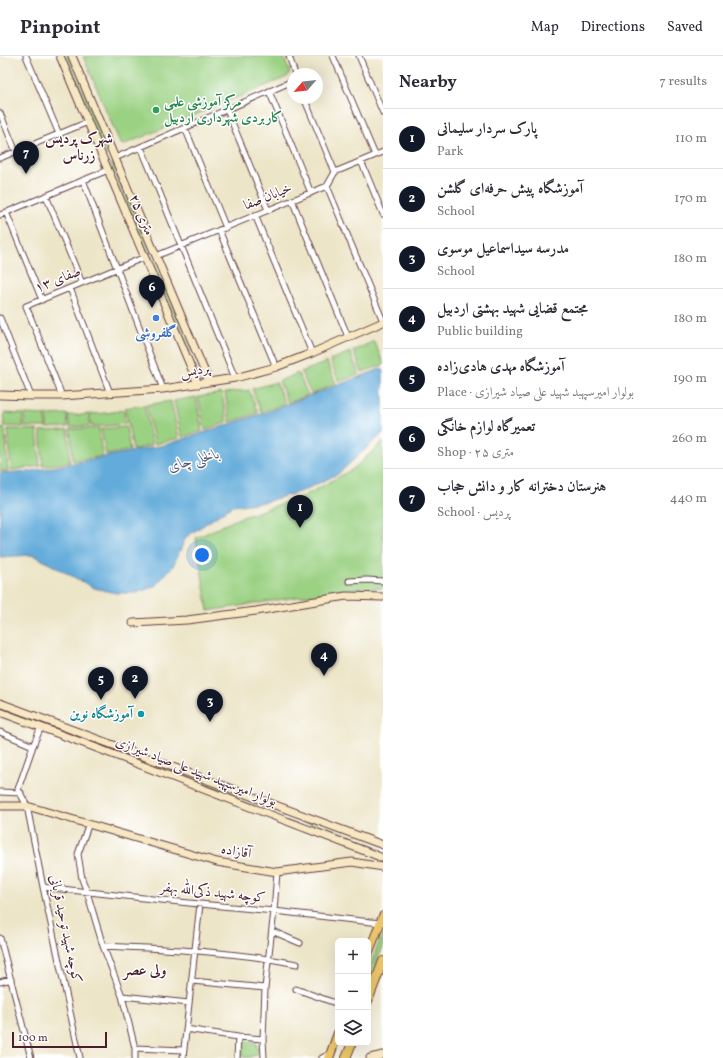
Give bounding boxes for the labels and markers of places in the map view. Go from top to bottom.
place label: مرکز آموزشی علمی کاربردی شهرداری اردبیل [164,93,282,128]
marker: مرکز آموزشی علمی کاربردی شهرداری اردبیل [151,105,161,115]
pin: 7 [13,141,39,174]
pin: 6 [139,275,165,308]
marker: گلفروشی [151,313,161,323]
place label: گلفروشی [135,323,177,343]
pin: 1 [287,495,313,528]
pin: 4 [311,643,337,676]
pin: 2 [122,666,148,699]
pin: 5 [88,667,114,700]
pin: 3 [197,689,223,722]
place label: آموزشگاه نوین [69,704,135,724]
marker: آموزشگاه نوین [136,709,146,719]

